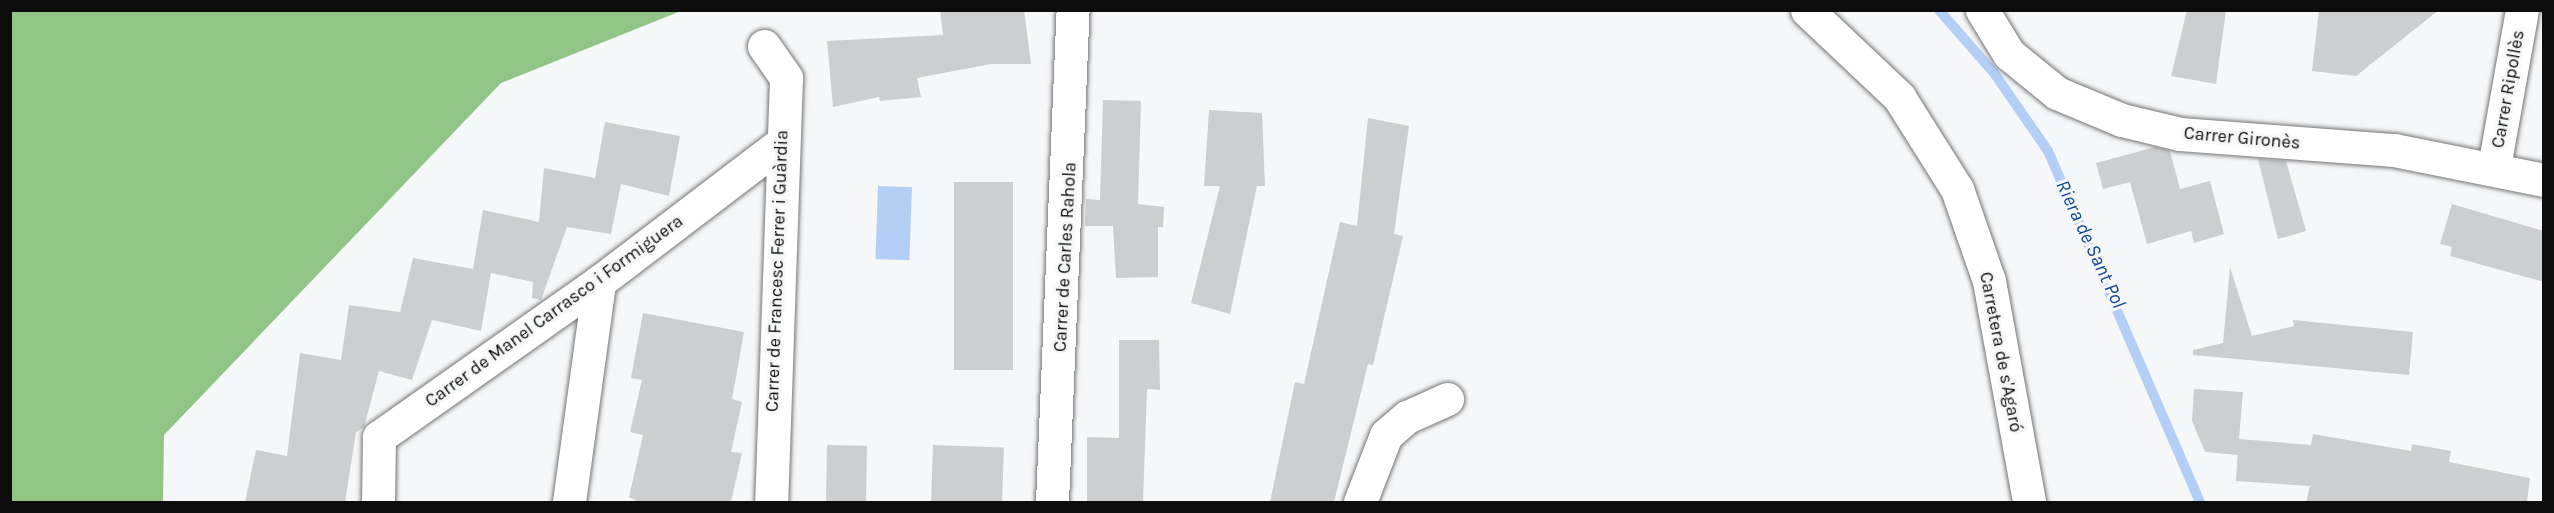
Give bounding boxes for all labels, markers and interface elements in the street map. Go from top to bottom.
street label: Carrer Ripollès [2487,28,2529,150]
street label: Carrer Gironès [2183,122,2301,154]
street label: Carrer de Francesc Ferrer i Guàrdia [761,130,793,412]
street label: Carrer de Carles Rahola [1049,161,1081,353]
water label: Riera de Sant Pol [2051,176,2131,312]
street label: Carrer de Manel Carrasco i Formiguera [421,210,687,412]
street label: Carretera de s'Agaró [1975,270,2027,434]

